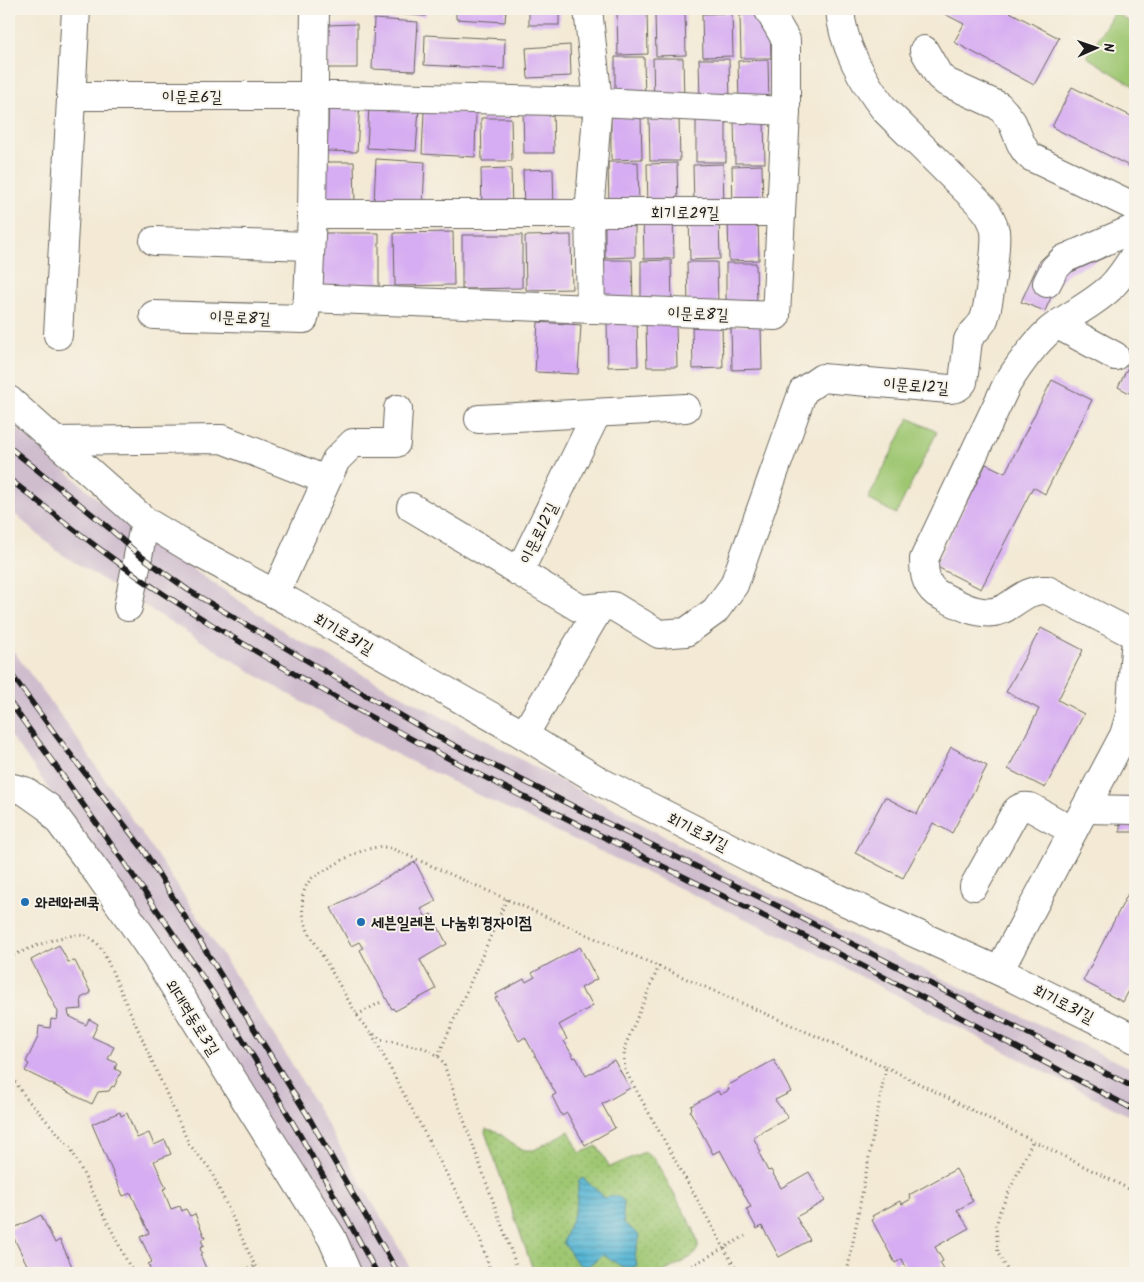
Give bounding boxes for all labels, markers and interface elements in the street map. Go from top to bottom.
north arrow [1072,22,1122,72]
text: N [1097,43,1119,53]
street label: 이문로6길 [162,85,222,110]
street label: 회기로29길 [651,201,719,226]
street label: 이문로8길 [667,301,729,328]
street label: 이문로8길 [209,305,271,332]
street label: 이문로12길 [882,372,950,401]
street label: 이문로12길 [514,498,565,569]
street label: 회기로31길 [309,607,378,662]
street label: 회기로31길 [662,806,732,858]
place label: 와레와레쿡 [34,891,100,916]
marker: 와레와레쿡 [19,896,31,908]
place label: 세븐일레븐 나눔휘경자이점 [371,911,532,936]
marker: 세븐일레븐 나눔휘경자이점 [355,916,367,928]
street label: 외대역동로3길 [158,975,225,1061]
street label: 회기로31길 [1028,978,1098,1030]

